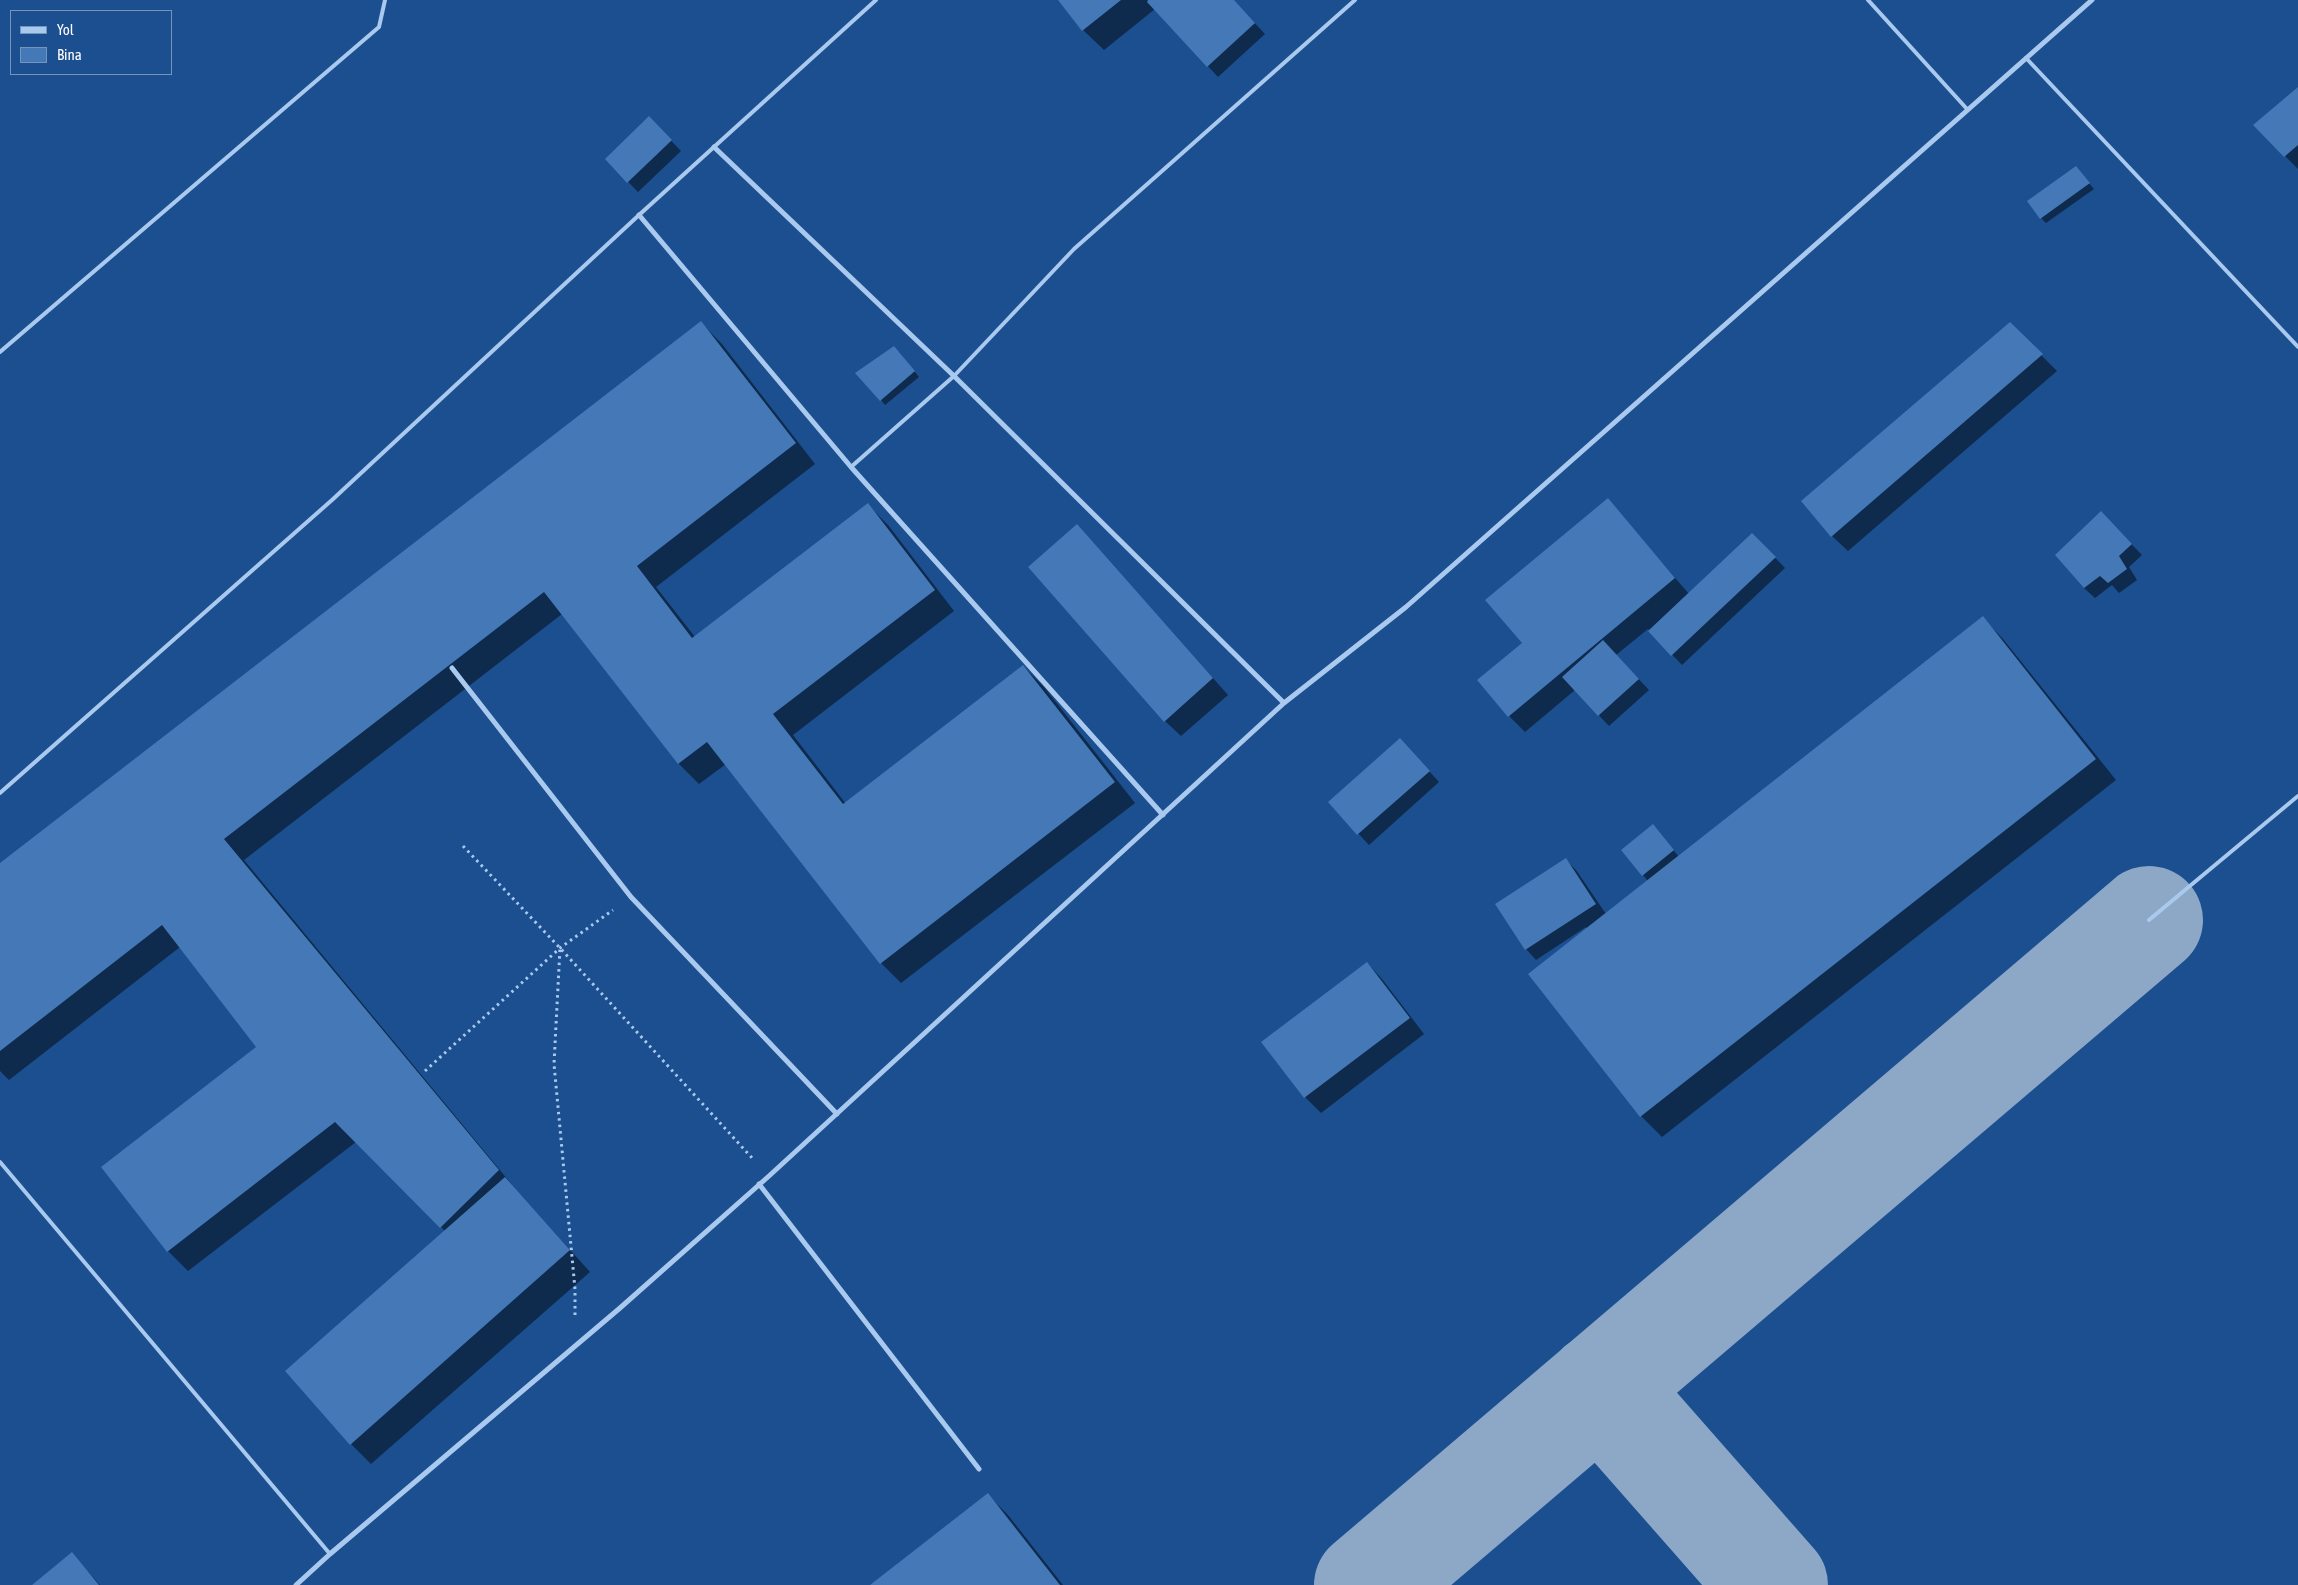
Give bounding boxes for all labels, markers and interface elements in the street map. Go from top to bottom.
legend [10,10,172,75]
text: Yol [57,21,74,38]
text: Bina [57,46,82,63]

